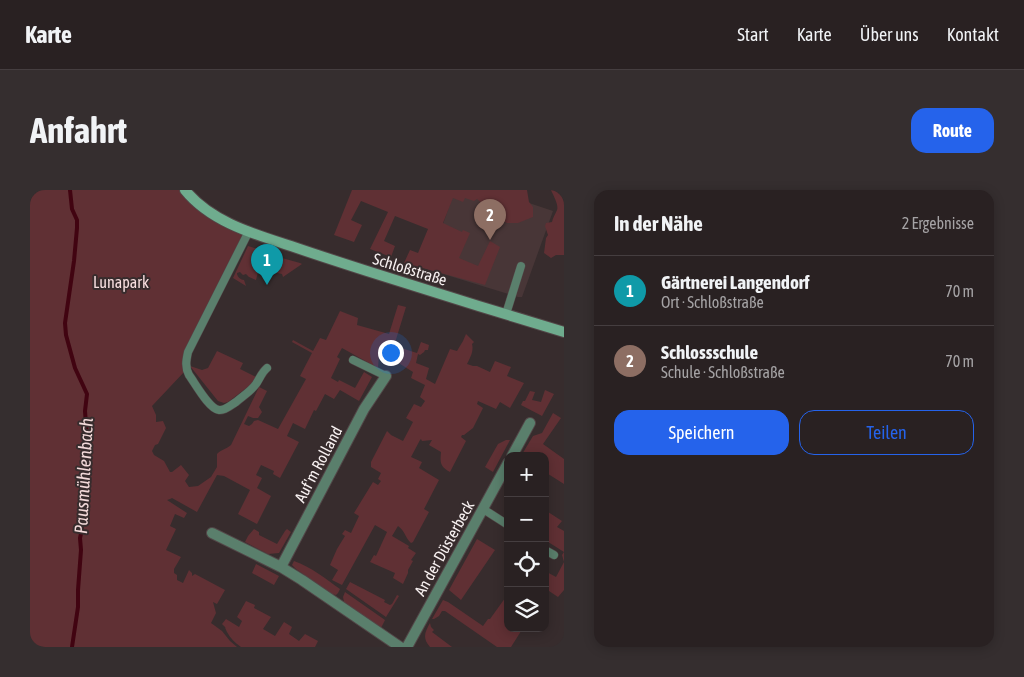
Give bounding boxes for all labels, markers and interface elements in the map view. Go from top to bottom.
text: Karte [25,21,72,48]
text: Start [737,24,769,45]
text: Karte [797,24,832,45]
text: Über uns [860,24,919,45]
text: Kontakt [947,24,999,45]
button: Route [911,108,994,153]
text: Anfahrt [30,110,127,150]
pin: 2 [474,199,506,240]
text: In der Nähe [614,211,703,235]
text: 2 Ergebnisse [902,214,974,232]
pin: 1 [251,244,283,285]
street label: Schloßstraße [371,249,449,289]
text: Gärtnerei Langendorf [661,271,809,293]
park label: Lunapark [93,273,149,292]
text: 1 [626,282,634,300]
text: 70 m [945,282,974,300]
text: Ort · Schloßstraße [661,293,764,311]
your location [378,340,404,366]
text: Schlossschule [661,341,758,363]
text: 2 [626,352,634,370]
text: 70 m [945,352,974,370]
text: Schule · Schloßstraße [661,363,785,381]
button: Speichern [614,410,789,455]
button: Teilen [799,410,974,455]
water label: Pausmühlenbach [70,417,97,535]
street label: Auf'm Rolland [290,423,346,505]
map controls [504,452,549,632]
button: + [504,452,549,497]
street label: An der Düsterbeck [410,497,478,599]
button: − [504,497,549,542]
button: locate [504,542,549,587]
button: layers [504,587,549,632]

